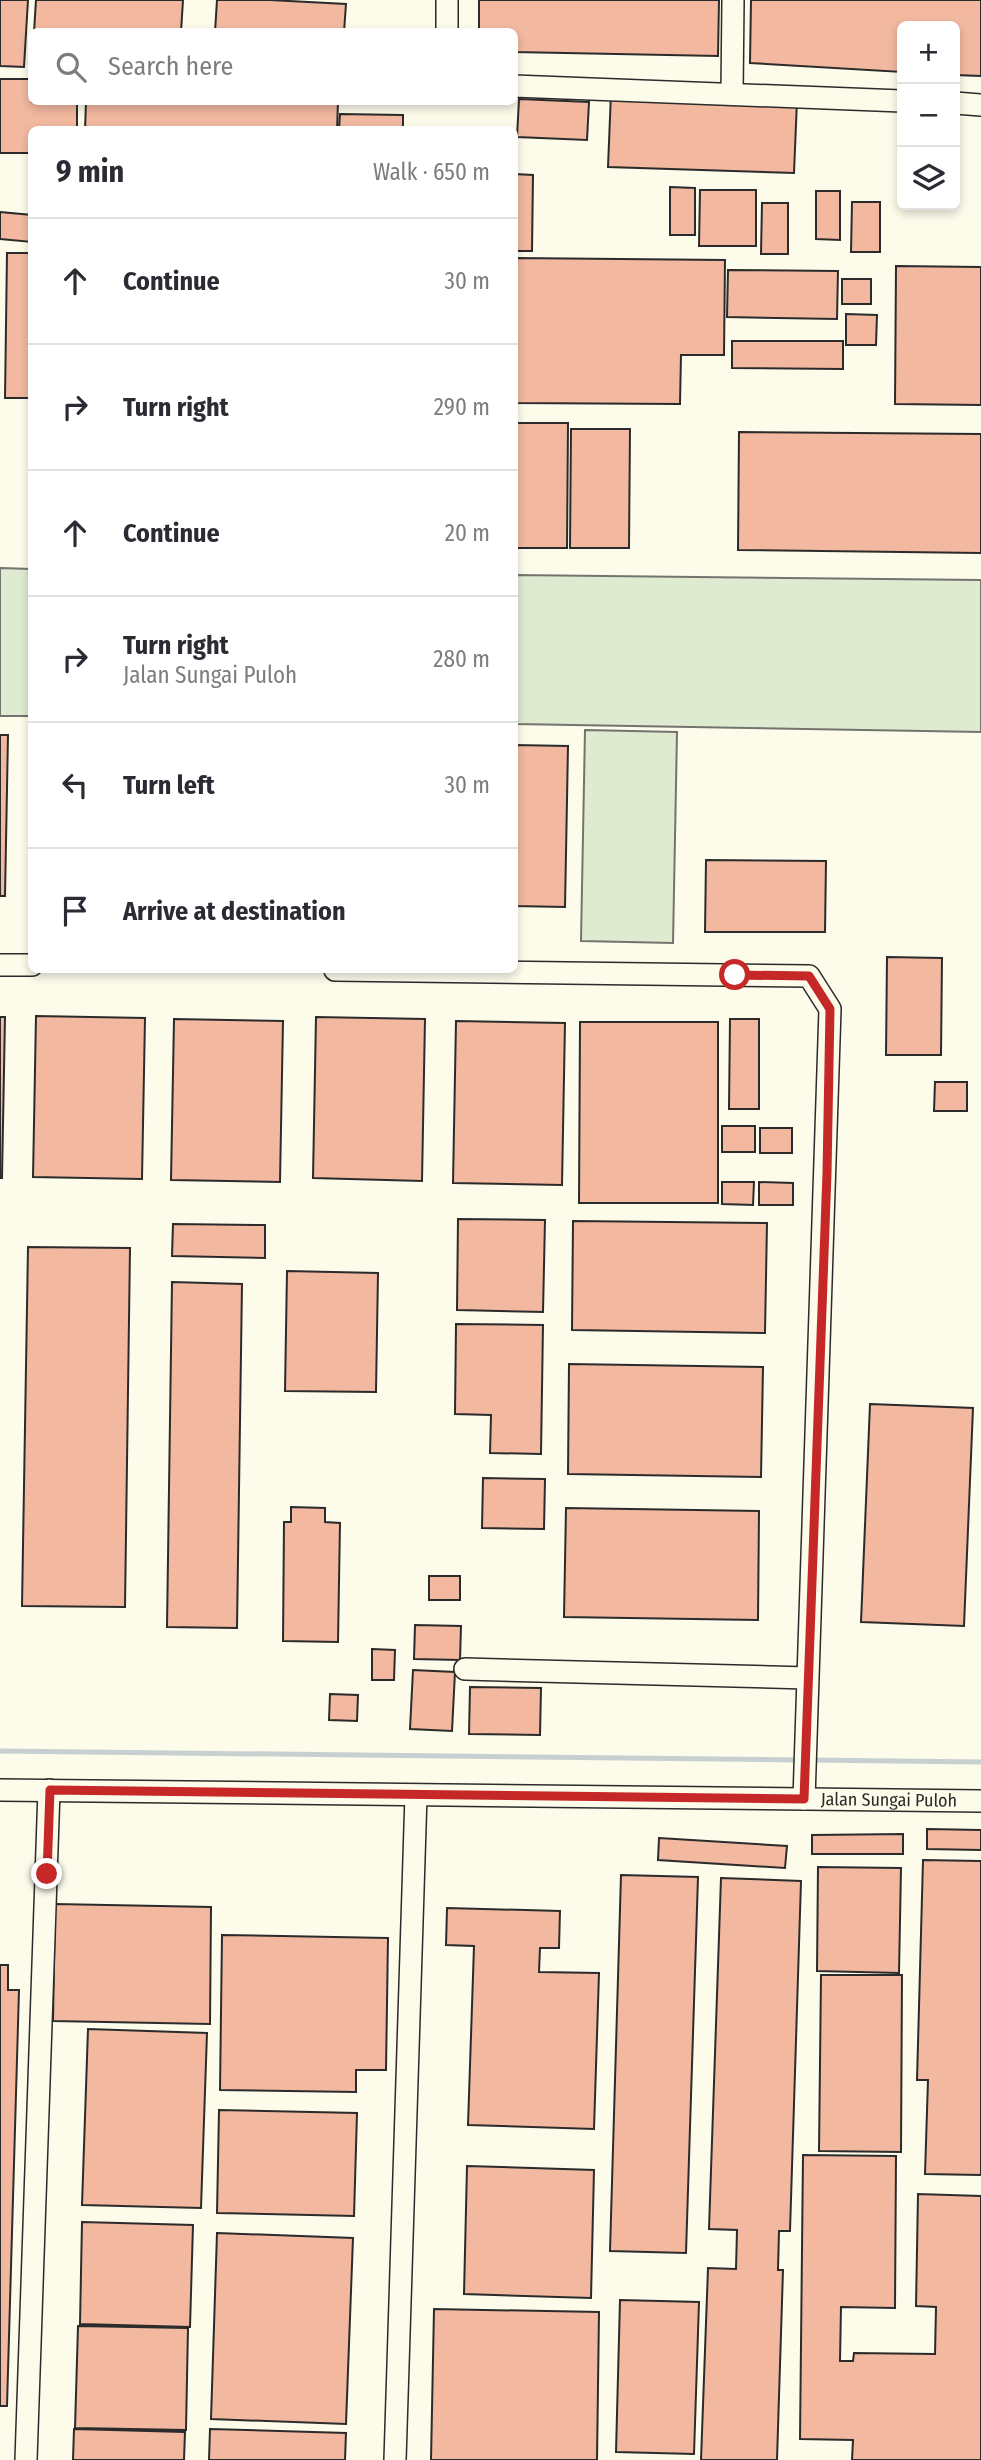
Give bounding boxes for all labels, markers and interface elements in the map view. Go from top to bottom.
map controls [897,21,960,210]
button: + [897,21,960,84]
search box [28,28,518,105]
icon: search [52,48,90,86]
text: Search here [108,51,233,82]
button: − [897,84,960,147]
button: layers [897,147,960,210]
text: 9 min [56,154,124,190]
text: Walk · 650 m [373,158,490,186]
icon: ahead [56,262,94,300]
text: Continue [123,266,220,297]
text: 30 m [445,267,490,295]
icon: right [56,388,94,426]
text: Turn right [123,392,229,423]
text: 290 m [434,393,490,421]
icon: ahead [56,514,94,552]
text: Continue [123,518,220,549]
text: 20 m [445,519,490,547]
text: Turn right [123,630,229,661]
icon: right [56,640,94,678]
text: 280 m [433,645,490,673]
text: Jalan Sungai Puloh [123,661,297,689]
icon: left [56,766,94,804]
text: Turn left [123,770,215,801]
text: 30 m [445,771,490,799]
icon: arrive [56,892,94,930]
text: Arrive at destination [123,896,346,927]
route start [719,959,750,990]
street label: Jalan Sungai Puloh [821,1788,957,1812]
route end [31,1858,62,1889]

